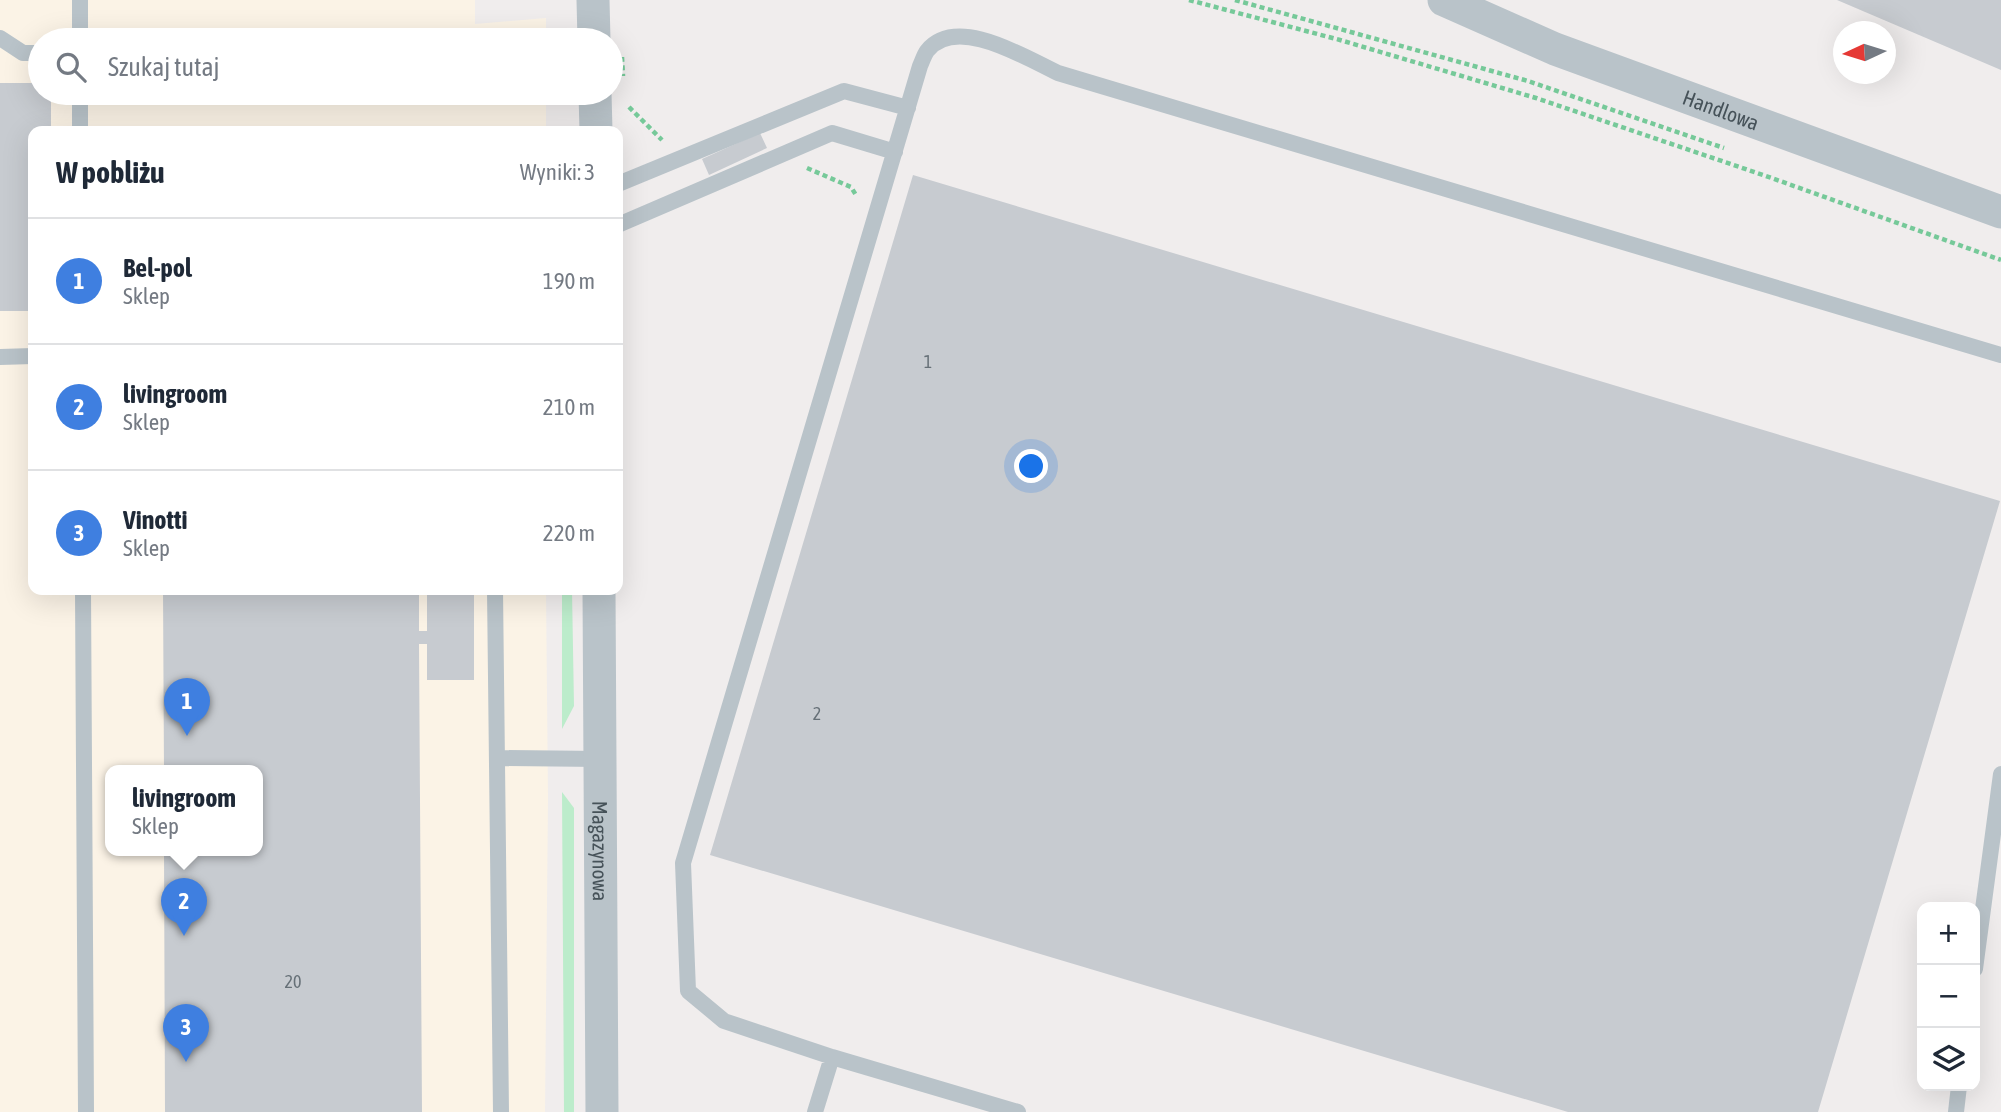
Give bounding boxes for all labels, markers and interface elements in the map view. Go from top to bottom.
north arrow [1833,21,1896,84]
search box [28,28,623,105]
icon: search [52,48,90,86]
text: Szukaj tutaj [108,52,220,82]
street label: Handlowa [1680,85,1762,135]
text: W pobliżu [56,155,165,189]
text: Wyniki: 3 [520,159,595,185]
text: Bel-pol [123,253,192,283]
text: 1 [74,268,84,294]
text: 190 m [543,268,595,294]
text: Sklep [123,283,170,309]
house number: 1 [924,351,932,372]
text: livingroom [123,379,227,409]
text: 2 [74,394,84,420]
text: 210 m [543,394,595,420]
text: Sklep [123,409,170,435]
your location [1014,449,1048,483]
text: Vinotti [123,505,188,535]
text: 3 [74,520,84,546]
text: 220 m [543,520,595,546]
text: Sklep [123,535,170,561]
pin: 1 [164,678,210,736]
house number: 2 [813,703,821,724]
popup [105,765,263,856]
text: livingroom [132,783,236,813]
street label: Magazynowa [588,801,613,901]
text: Sklep [132,813,179,839]
pin: 2 [161,878,207,936]
map controls [1917,902,1980,1091]
button: + [1917,902,1980,965]
button: − [1917,965,1980,1028]
house number: 20 [285,971,301,992]
pin: 3 [163,1004,209,1062]
button: layers [1917,1028,1980,1091]

